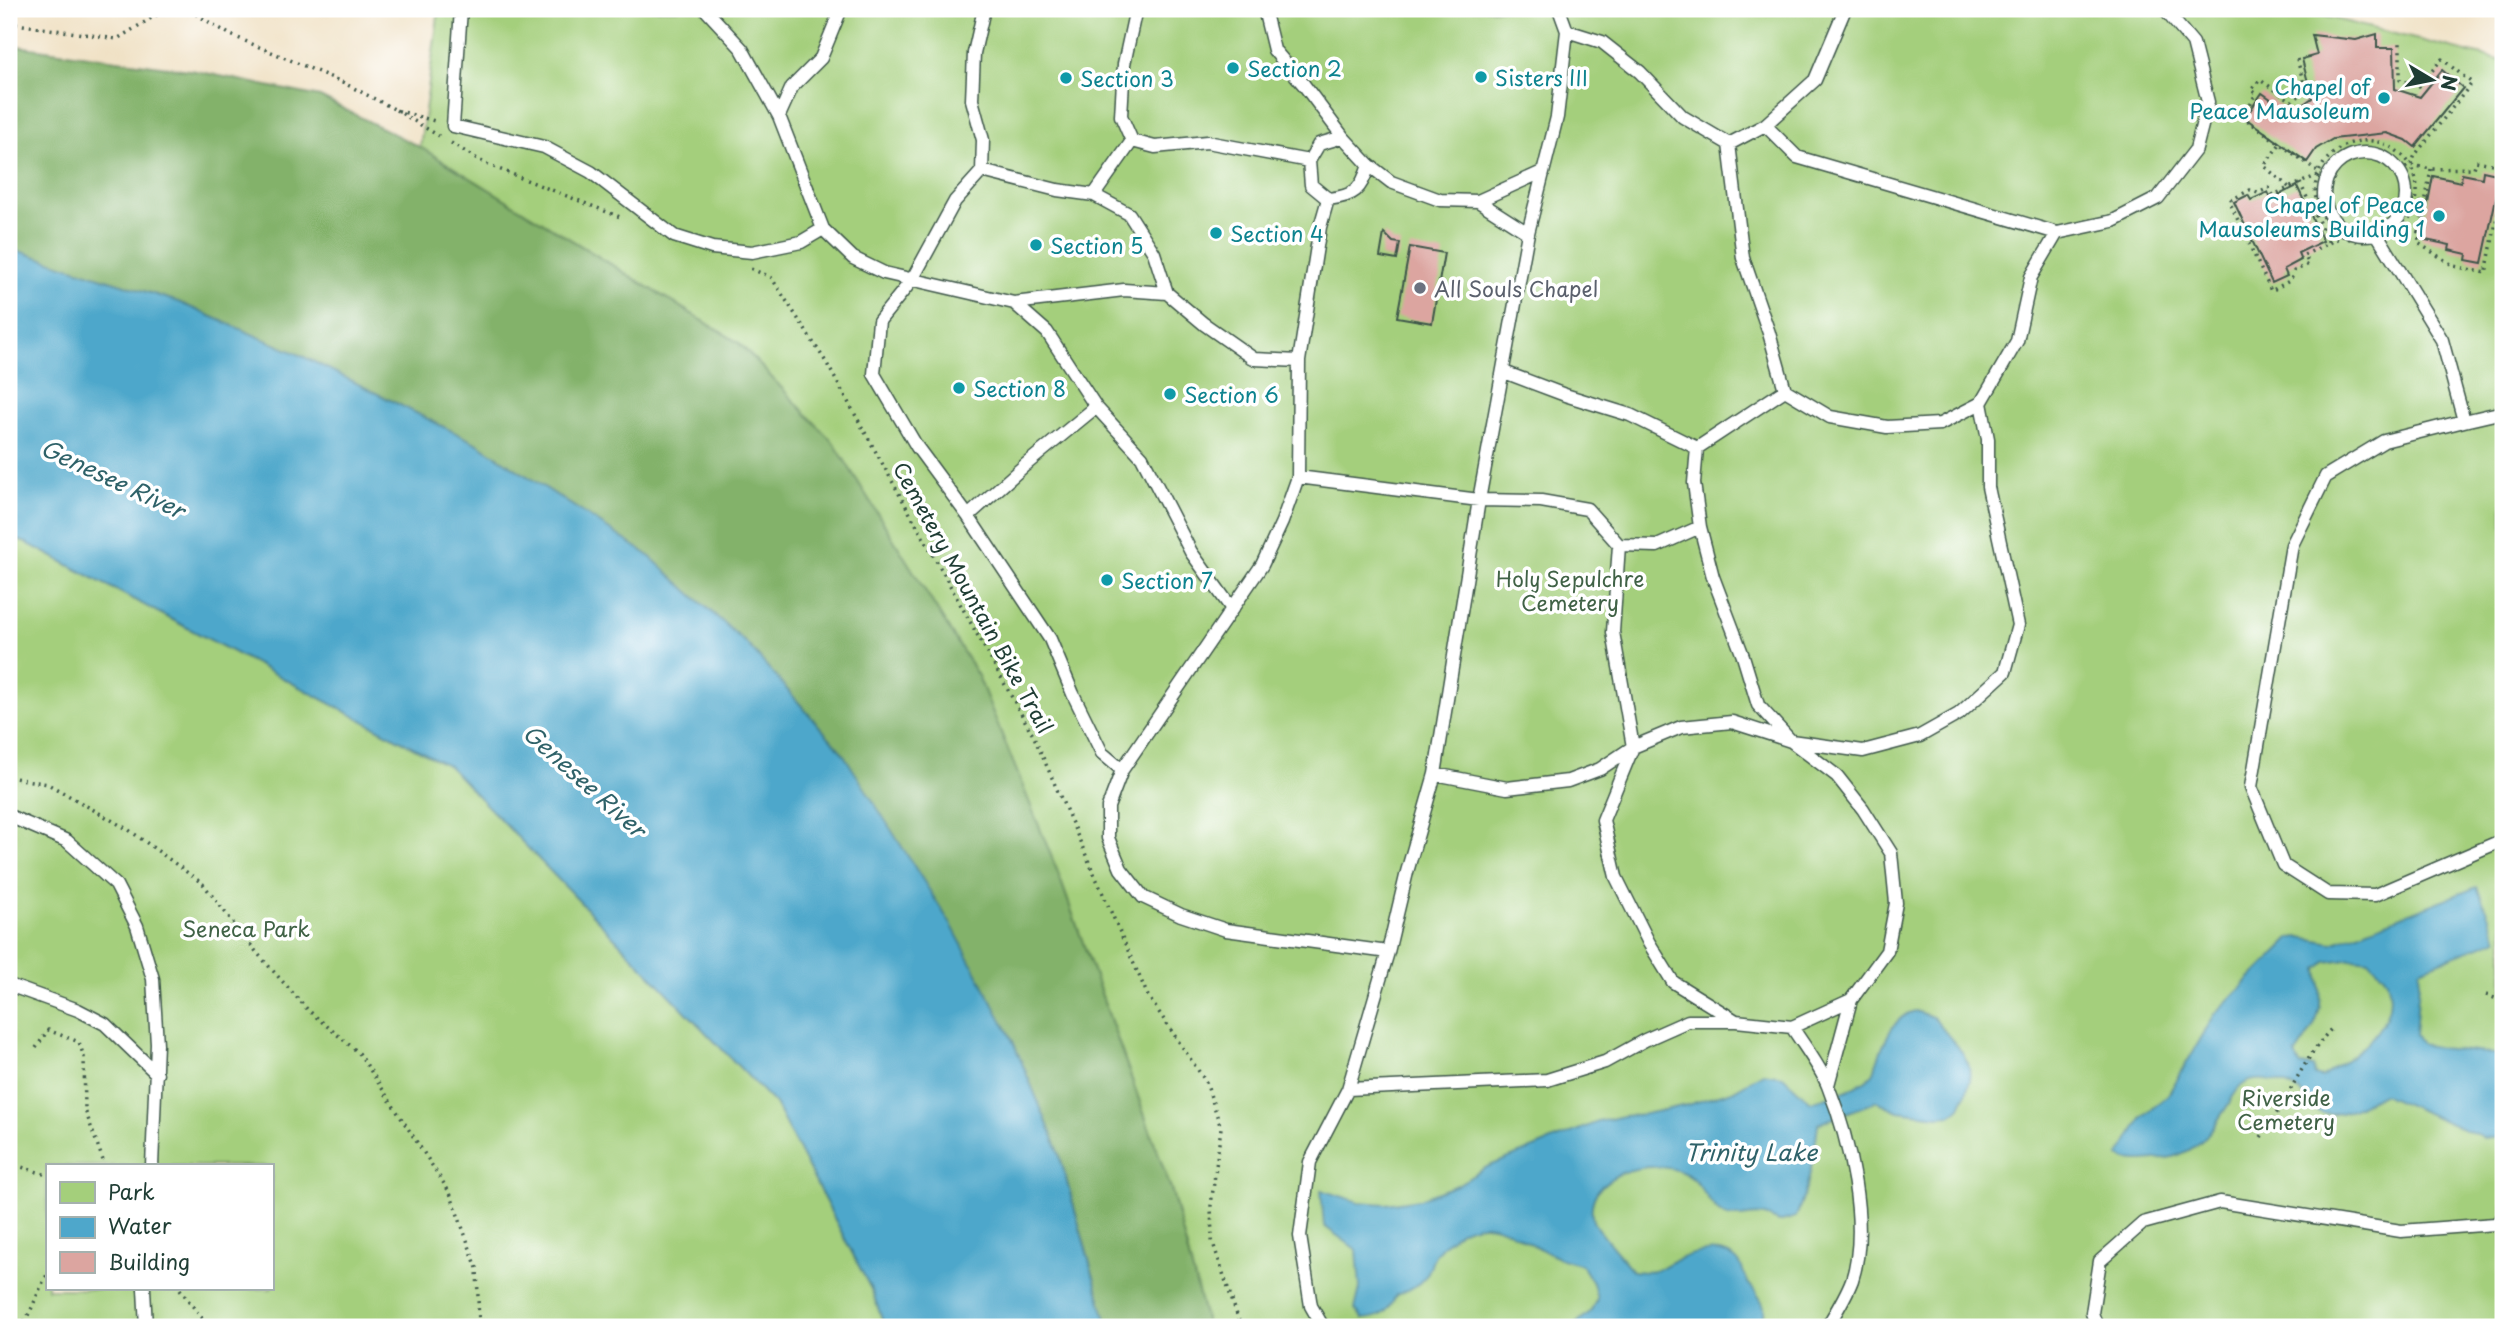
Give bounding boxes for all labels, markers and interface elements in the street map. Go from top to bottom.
north arrow [2396,46,2466,116]
place label: Section 2 [1247,52,1342,84]
marker: Section 2 [1225,60,1241,76]
place label: Sisters III [1495,61,1588,93]
place label: Section 3 [1080,62,1174,94]
marker: Sisters III [1473,69,1489,85]
marker: Section 3 [1058,70,1074,86]
place label: Chapel of Peace Mausoleum [2190,70,2372,126]
text: N [2435,73,2465,93]
marker: Chapel of Peace Mausoleum [2376,90,2392,106]
place label: Chapel of Peace Mausoleums Building 1 [2198,188,2425,244]
marker: Chapel of Peace Mausoleums Building 1 [2431,208,2447,224]
place label: Section 4 [1230,217,1324,249]
marker: Section 4 [1208,225,1224,241]
place label: Section 5 [1050,229,1143,261]
marker: Section 5 [1028,237,1044,253]
place label: All Souls Chapel [1434,272,1598,304]
marker: All Souls Chapel [1412,280,1428,296]
place label: Section 8 [973,372,1066,404]
place label: Section 6 [1184,378,1279,410]
marker: Section 8 [951,380,967,396]
marker: Section 6 [1162,386,1178,402]
water label: Genesee River [35,429,194,528]
street label: Cemetery Mountain Bike Trail [886,455,1062,739]
park label: Holy Sepulchre Cemetery [1496,562,1644,618]
place label: Section 7 [1121,564,1213,596]
marker: Section 7 [1099,572,1115,588]
water label: Genesee River [516,715,657,847]
park label: Seneca Park [182,912,310,944]
park label: Riverside Cemetery [2237,1081,2335,1137]
water label: Trinity Lake [1685,1134,1819,1169]
legend [46,1164,273,1290]
text: Park [108,1175,155,1207]
text: Water [108,1209,172,1241]
text: Building [108,1245,190,1277]

